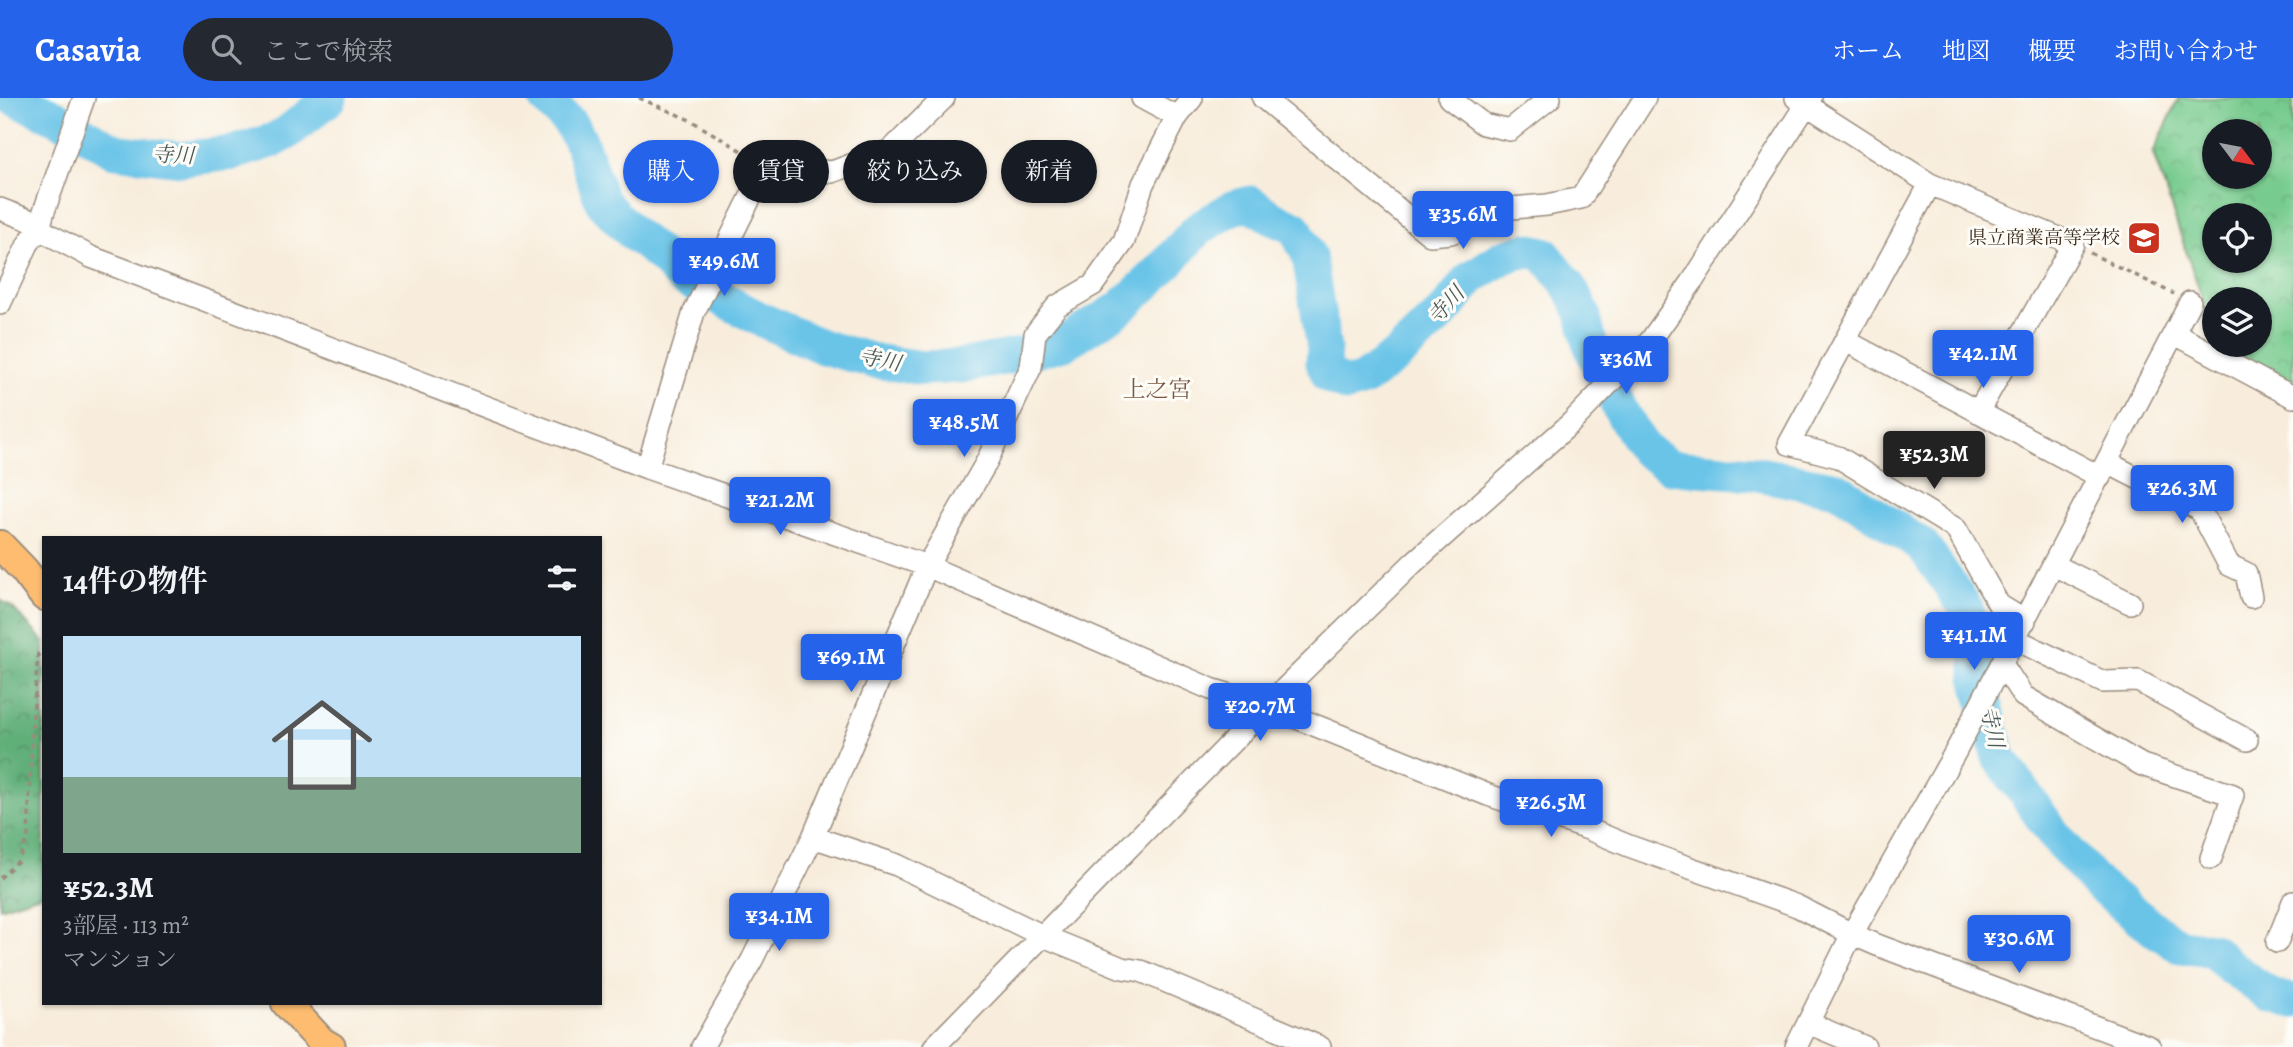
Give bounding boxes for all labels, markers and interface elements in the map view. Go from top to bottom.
search box [183,18,673,81]
text: Casavia [35,27,141,72]
icon: search [207,30,245,68]
text: ここで検索 [263,34,393,69]
text: ホーム [1832,35,1904,67]
text: 地図 [1942,35,1990,67]
text: 概要 [2028,35,2076,67]
text: お問い合わせ [2114,35,2258,67]
north arrow [2202,119,2272,189]
map controls [2202,119,2272,357]
water label: 寺川 [152,140,196,170]
chip: 購入 [623,140,719,203]
chip: 賃貸 [733,140,829,203]
chip: 絞り込み [843,140,987,203]
chip: 新着 [1001,140,1097,203]
pin: ¥35.6M [1406,192,1520,251]
text: ¥35.6M [1428,198,1498,229]
button: locate [2202,203,2272,273]
school or university icon: 県立商業高等学校 [2125,219,2163,257]
place label: 県立商業高等学校 [1968,225,2120,251]
pin: ¥49.6M [667,238,781,298]
text: ¥49.6M [688,245,760,276]
water label: 寺川 [1422,279,1472,330]
button: layers [2202,287,2272,357]
pin: ¥42.1M [1926,330,2040,390]
pin: ¥36M [1585,336,1667,396]
text: ¥42.1M [1948,337,2018,368]
water label: 寺川 [857,342,905,378]
text: ¥36M [1599,343,1653,374]
district label: 上之宮 [1123,374,1192,405]
pin: ¥48.5M [907,400,1021,459]
text: ¥48.5M [929,406,999,437]
pin: ¥52.3M [1877,432,1991,491]
text: ¥52.3M [1899,438,1969,469]
pin: ¥26.3M [2125,466,2239,525]
text: ¥26.3M [2147,472,2217,503]
pin: ¥21.2M [723,478,837,537]
text: ¥21.2M [745,484,815,515]
icon: filters [543,559,581,597]
text: 14件の物件 [63,561,208,601]
pin: ¥41.1M [1917,612,2031,672]
text: ¥41.1M [1941,619,2007,650]
pin: ¥69.1M [794,634,908,694]
text: ¥69.1M [817,641,885,672]
icon: home [259,682,385,808]
pin: ¥20.7M [1203,684,1317,743]
text: ¥20.7M [1224,690,1296,721]
water label: 寺川 [1974,703,2011,753]
pin: ¥26.5M [1494,780,1608,839]
text: ¥26.5M [1516,786,1586,817]
text: ¥52.3M [63,867,154,907]
pin: ¥34.1M [722,894,836,953]
text: ¥34.1M [745,900,813,931]
text: 3部屋 · 113 m² [63,910,189,941]
pin: ¥30.6M [1962,916,2076,975]
text: ¥30.6M [1983,922,2055,953]
text: マンション [63,944,177,975]

